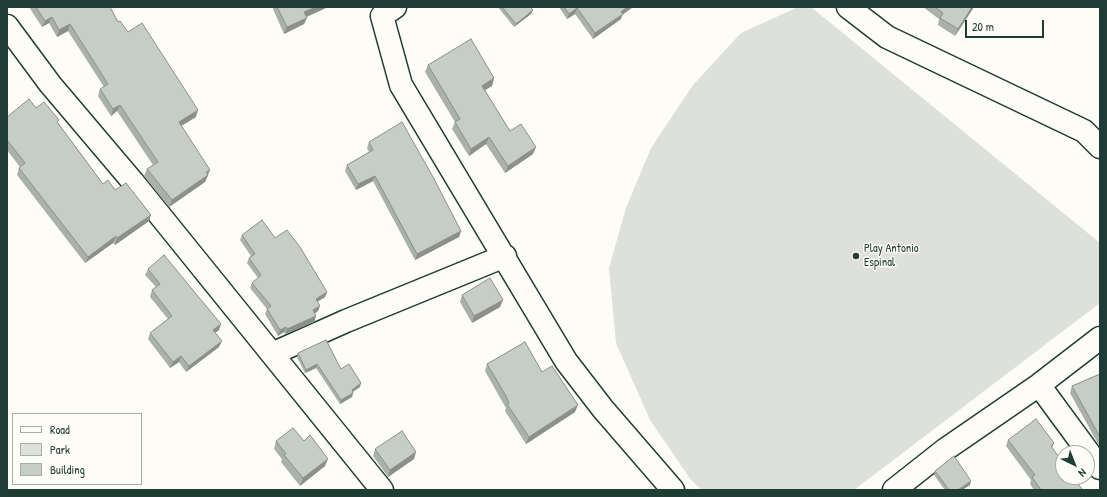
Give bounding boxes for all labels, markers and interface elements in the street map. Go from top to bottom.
scale bar [967,12,1046,38]
text: 20 m [972,18,994,35]
place label: Play Antonio Espinal [864,242,919,270]
marker: Play Antonio Espinal [851,251,861,261]
legend [12,413,142,485]
text: Road [50,421,70,438]
text: Park [50,441,70,458]
north arrow [1055,445,1095,485]
text: Building [50,461,85,478]
text: N [1076,466,1089,480]

